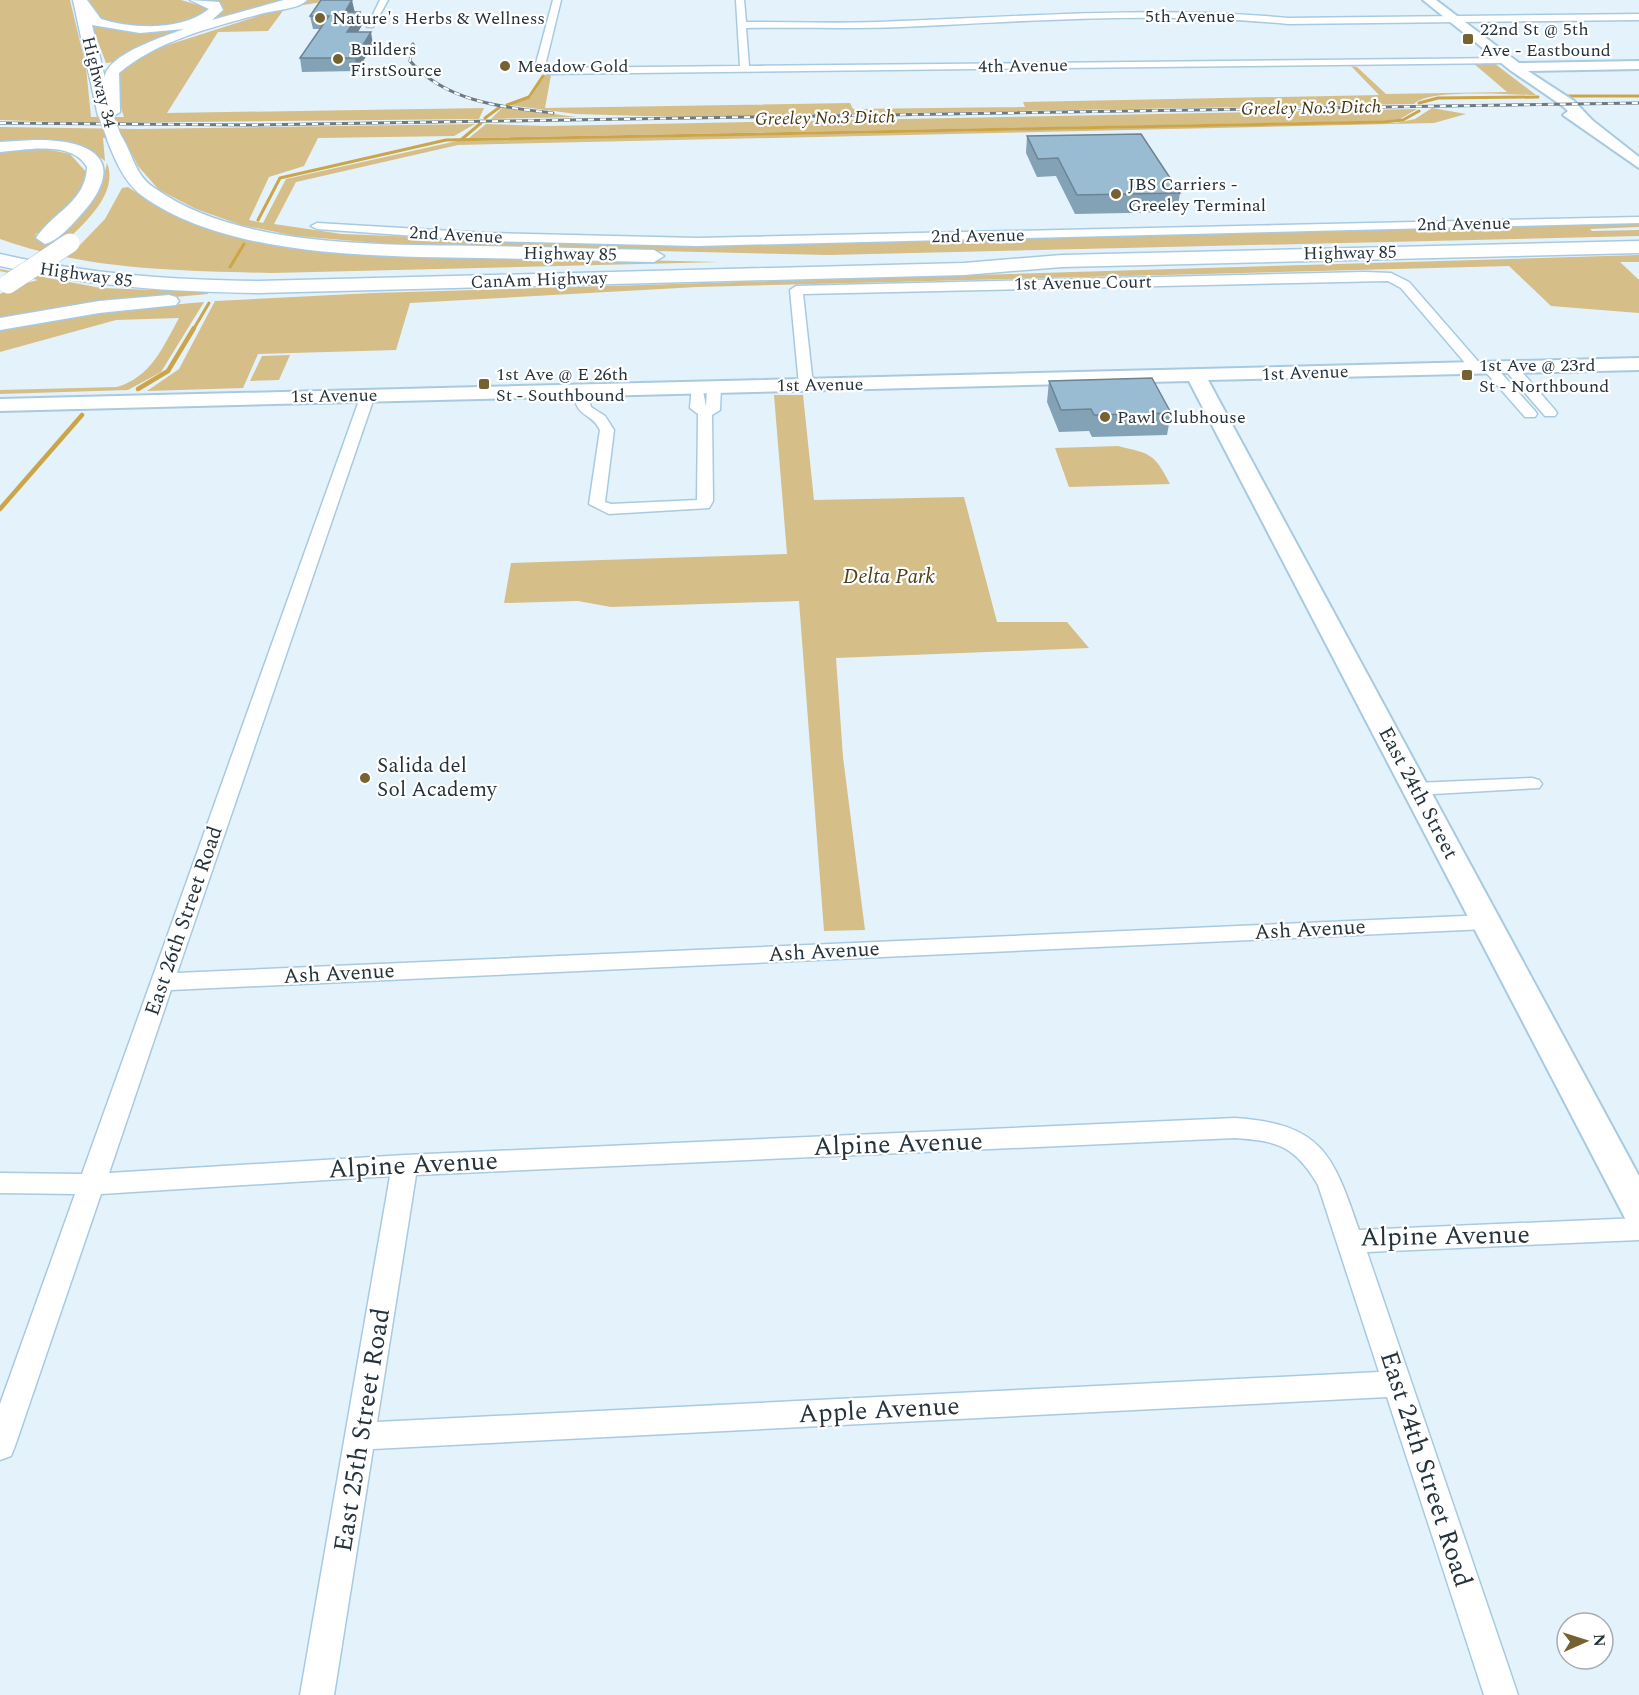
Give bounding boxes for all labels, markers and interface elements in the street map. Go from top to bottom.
street label: 5th Avenue [1145,3,1235,30]
place label: Nature's Herbs & Wellness [332,5,545,32]
marker: Nature's Herbs & Wellness [313,11,327,25]
place label: 22nd St @ 5th Ave - Eastbound [1480,16,1611,64]
marker: 22nd St @ 5th Ave - Eastbound [1461,32,1475,46]
street label: Highway 34 [75,33,123,131]
place label: Builders FirstSource [350,36,442,84]
marker: Builders FirstSource [331,52,345,66]
street label: 4th Avenue [978,52,1068,80]
place label: Meadow Gold [517,53,629,80]
marker: Meadow Gold [498,59,512,73]
water label: Greeley No.3 Ditch [1241,93,1381,123]
water label: Greeley No.3 Ditch [755,103,895,133]
place label: JBS Carriers - Greeley Terminal [1128,171,1266,219]
marker: JBS Carriers - Greeley Terminal [1109,187,1123,201]
street label: 2nd Avenue [1417,210,1511,238]
street label: 2nd Avenue [409,219,503,251]
street label: 2nd Avenue [931,222,1025,250]
street label: Highway 85 [1303,239,1397,267]
street label: Highway 85 [523,240,617,268]
street label: Highway 85 [38,255,134,295]
street label: CanAm Highway [470,264,609,296]
street label: 1st Avenue Court [1014,268,1152,298]
place label: 1st Ave @ 23rd St - Northbound [1479,352,1609,400]
street label: 1st Avenue [1261,358,1349,388]
place label: 1st Ave @ E 26th St - Southbound [496,361,628,409]
marker: 1st Ave @ 23rd St - Northbound [1460,368,1474,382]
street label: 1st Avenue [776,371,864,399]
marker: 1st Ave @ E 26th St - Southbound [477,377,491,391]
street label: 1st Avenue [290,382,378,410]
place label: Pawl Clubhouse [1117,404,1246,431]
marker: Pawl Clubhouse [1098,410,1112,424]
park label: Delta Park [843,561,935,593]
street label: East 24th Street [1369,721,1467,865]
place label: Salida del Sol Academy [377,750,498,806]
marker: Salida del Sol Academy [358,771,372,785]
street label: East 26th Street Road [136,822,232,1020]
street label: Ash Avenue [1254,911,1366,949]
street label: Ash Avenue [768,933,880,971]
street label: Ash Avenue [283,955,395,993]
street label: Alpine Avenue [812,1121,984,1167]
street label: Alpine Avenue [327,1141,499,1189]
street label: Alpine Avenue [1360,1215,1530,1257]
street label: East 25th Street Road [323,1305,401,1555]
street label: East 24th Street Road [1369,1346,1483,1592]
street label: Apple Avenue [797,1386,961,1434]
north arrow [1555,1611,1615,1671]
text: N [1587,1633,1611,1647]

